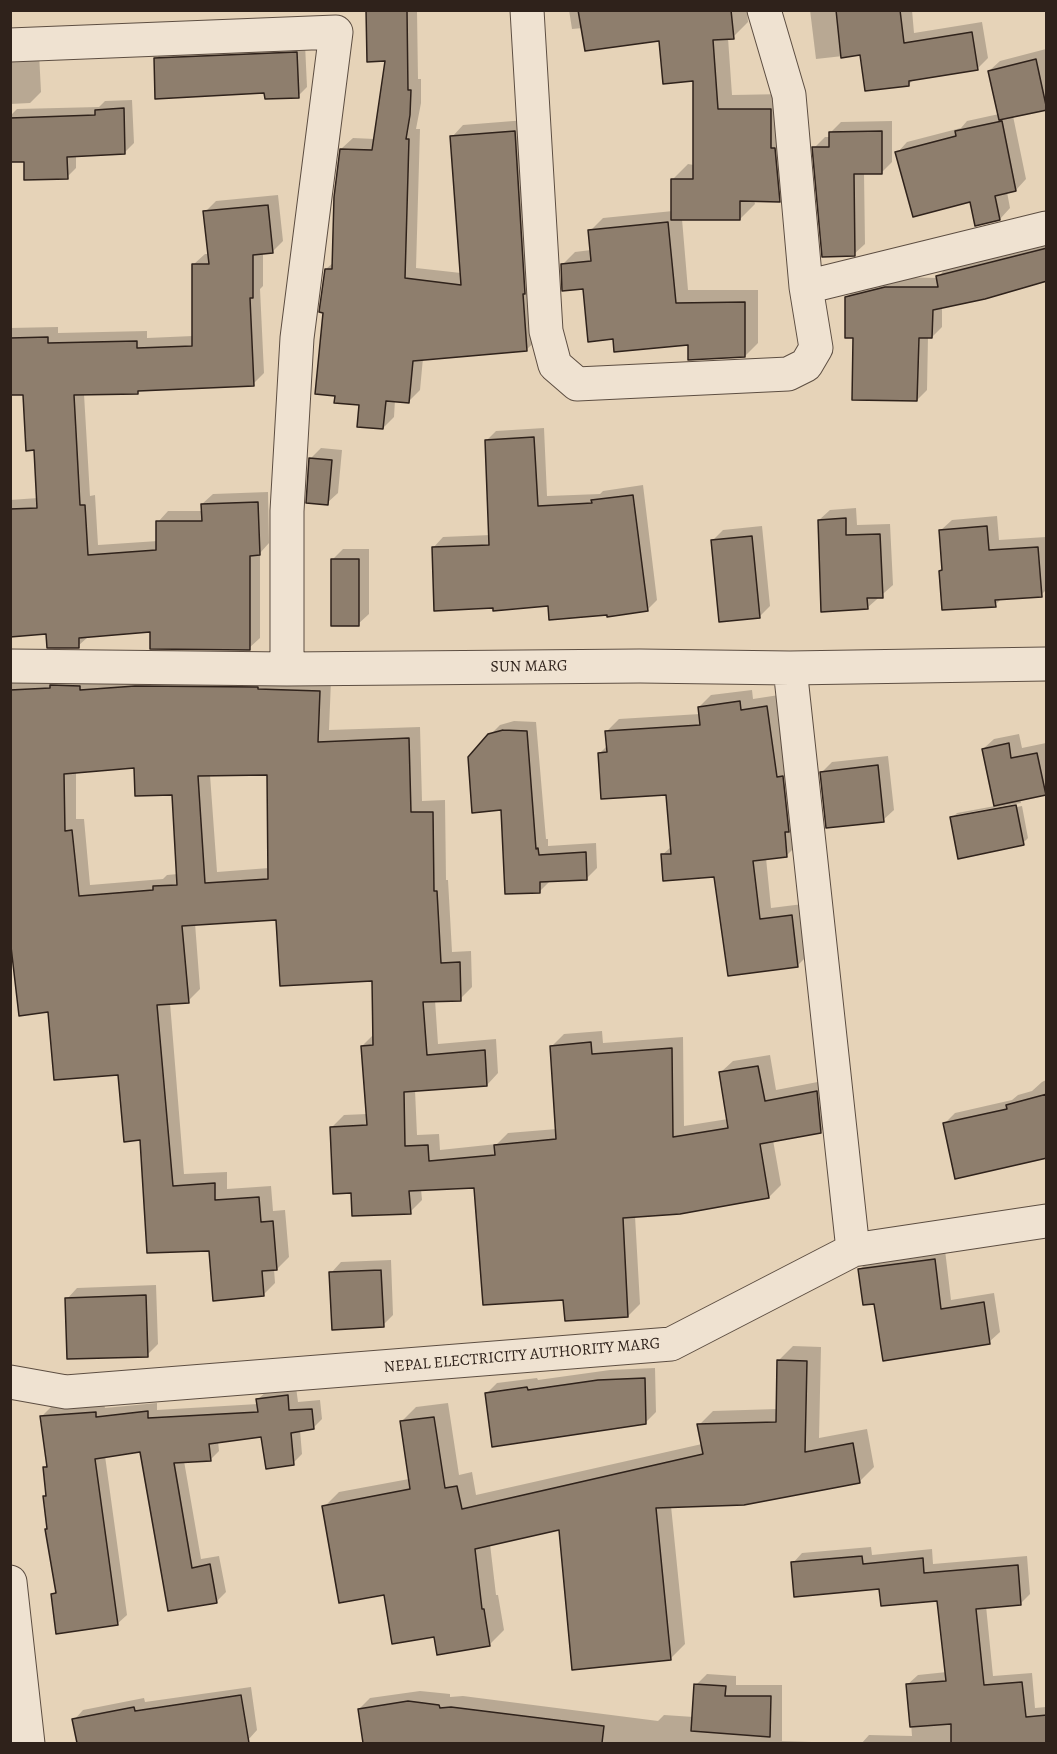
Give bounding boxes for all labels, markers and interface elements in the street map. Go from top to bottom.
street label: SUN MARG [490,657,568,677]
street label: NEPAL ELECTRICITY AUTHORITY MARG [383,1334,661,1378]

